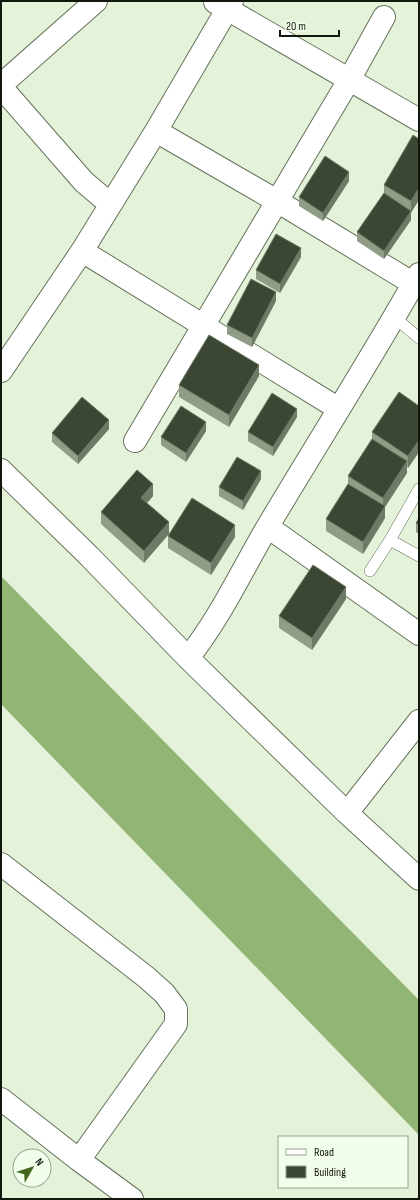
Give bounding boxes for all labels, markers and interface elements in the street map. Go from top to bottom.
scale bar [280,12,339,38]
text: 20 m [286,19,306,34]
legend [278,1136,408,1188]
text: Road [314,1145,334,1160]
north arrow [12,1148,52,1188]
text: N [32,1156,46,1168]
text: Building [314,1165,346,1180]

